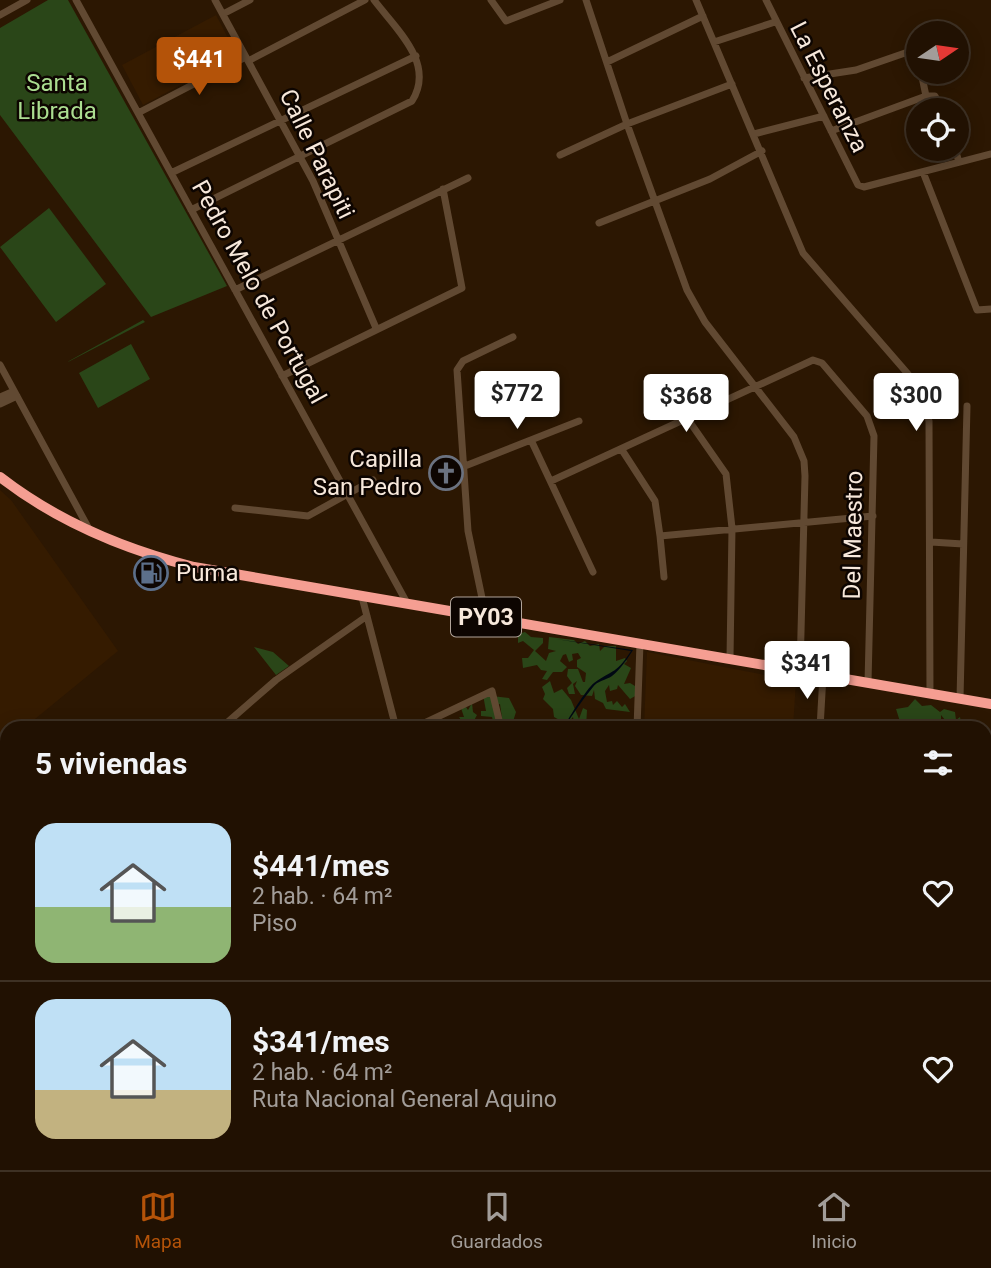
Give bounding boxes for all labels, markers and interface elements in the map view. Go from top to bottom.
street label: La Esperanza [784,17,874,157]
north arrow [906,21,970,84]
map controls [906,21,969,161]
pin: $441 [158,38,240,97]
text: $441 [173,46,225,73]
park label: Santa Librada [17,69,97,125]
street label: Calle Parapiti [274,85,360,223]
button: locate [906,98,969,161]
street label: Pedro Melo de Portugal [186,175,332,409]
pin: $772 [476,372,558,431]
pin: $368 [645,374,727,434]
pin: $300 [875,374,957,433]
text: $772 [491,380,543,407]
text: $300 [890,382,942,409]
text: $368 [660,383,712,410]
place label: Capilla San Pedro [313,445,422,501]
church icon: Capilla San Pedro [427,454,465,492]
street label: Del Maestro [838,470,868,600]
fuel station icon: Puma [132,554,170,592]
place label: Puma [176,559,238,587]
road number: PY03 [451,597,521,636]
pin: $341 [766,642,848,701]
text: $341 [781,650,833,677]
icon: filters [919,744,957,782]
text: 5 viviendas [35,746,187,781]
text: $441/mes [252,848,390,883]
icon: home [91,851,175,935]
icon: heart [919,874,957,912]
text: 2 hab. · 64 m² [252,883,392,910]
text: Piso [252,910,297,937]
text: $341/mes [252,1024,390,1059]
icon: home [91,1027,175,1111]
icon: heart [919,1050,957,1088]
text: 2 hab. · 64 m² [252,1059,392,1086]
text: Ruta Nacional General Aquino [252,1086,557,1113]
tab: Mapa [134,1188,182,1253]
tab: Guardados [450,1188,543,1253]
tab: Inicio [811,1188,857,1253]

